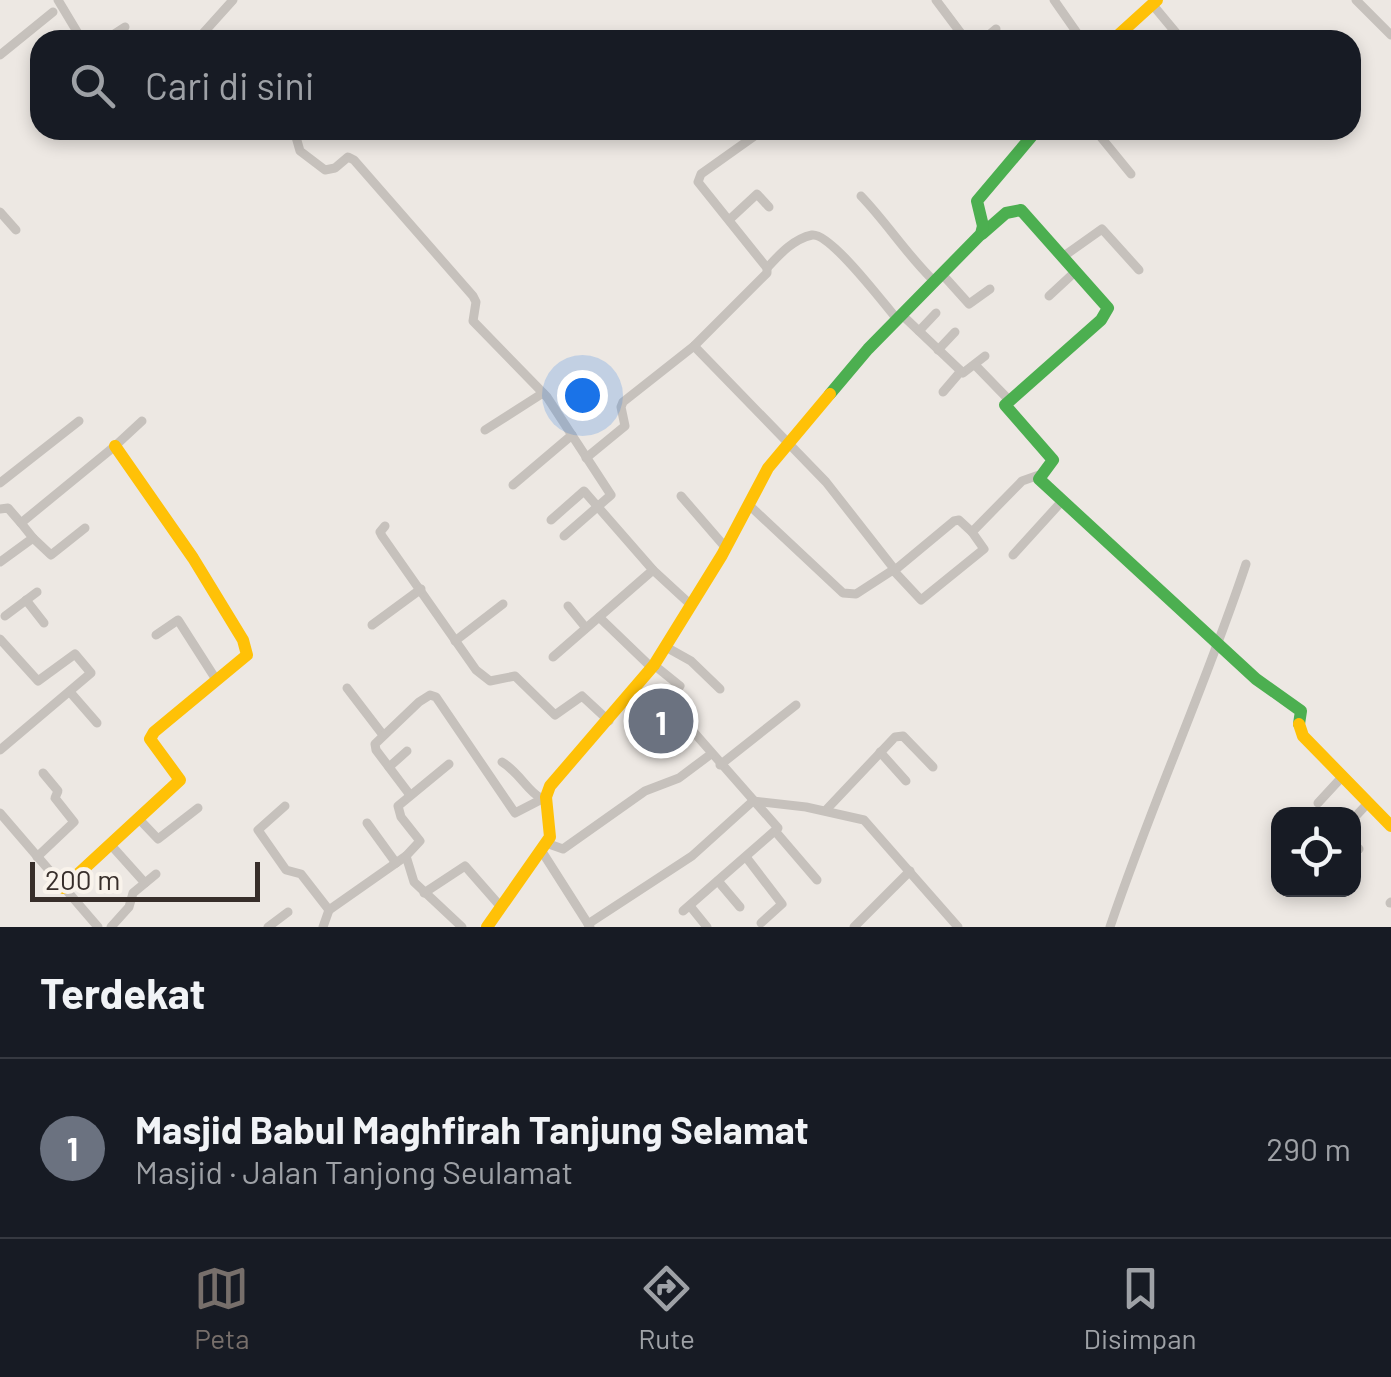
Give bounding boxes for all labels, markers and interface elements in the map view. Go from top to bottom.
search box [30,30,1361,140]
icon: search [65,58,120,113]
text: Cari di sini [145,62,315,108]
your location [557,370,608,421]
pin: 1 [628,684,694,758]
map controls [1271,807,1361,897]
button: locate [1271,807,1361,897]
scale bar [30,857,260,901]
text: 200 m [45,862,120,896]
text: Terdekat [40,967,205,1017]
text: Masjid Babul Maghfirah Tanjung Selamat [135,1106,809,1152]
text: 1 [67,1129,78,1167]
text: 290 m [1266,1129,1351,1167]
text: Masjid · Jalan Tanjong Seulamat [135,1152,573,1190]
tab: Peta [194,1261,250,1355]
tab: Rute [638,1261,695,1355]
tab: Disimpan [1084,1261,1197,1355]

